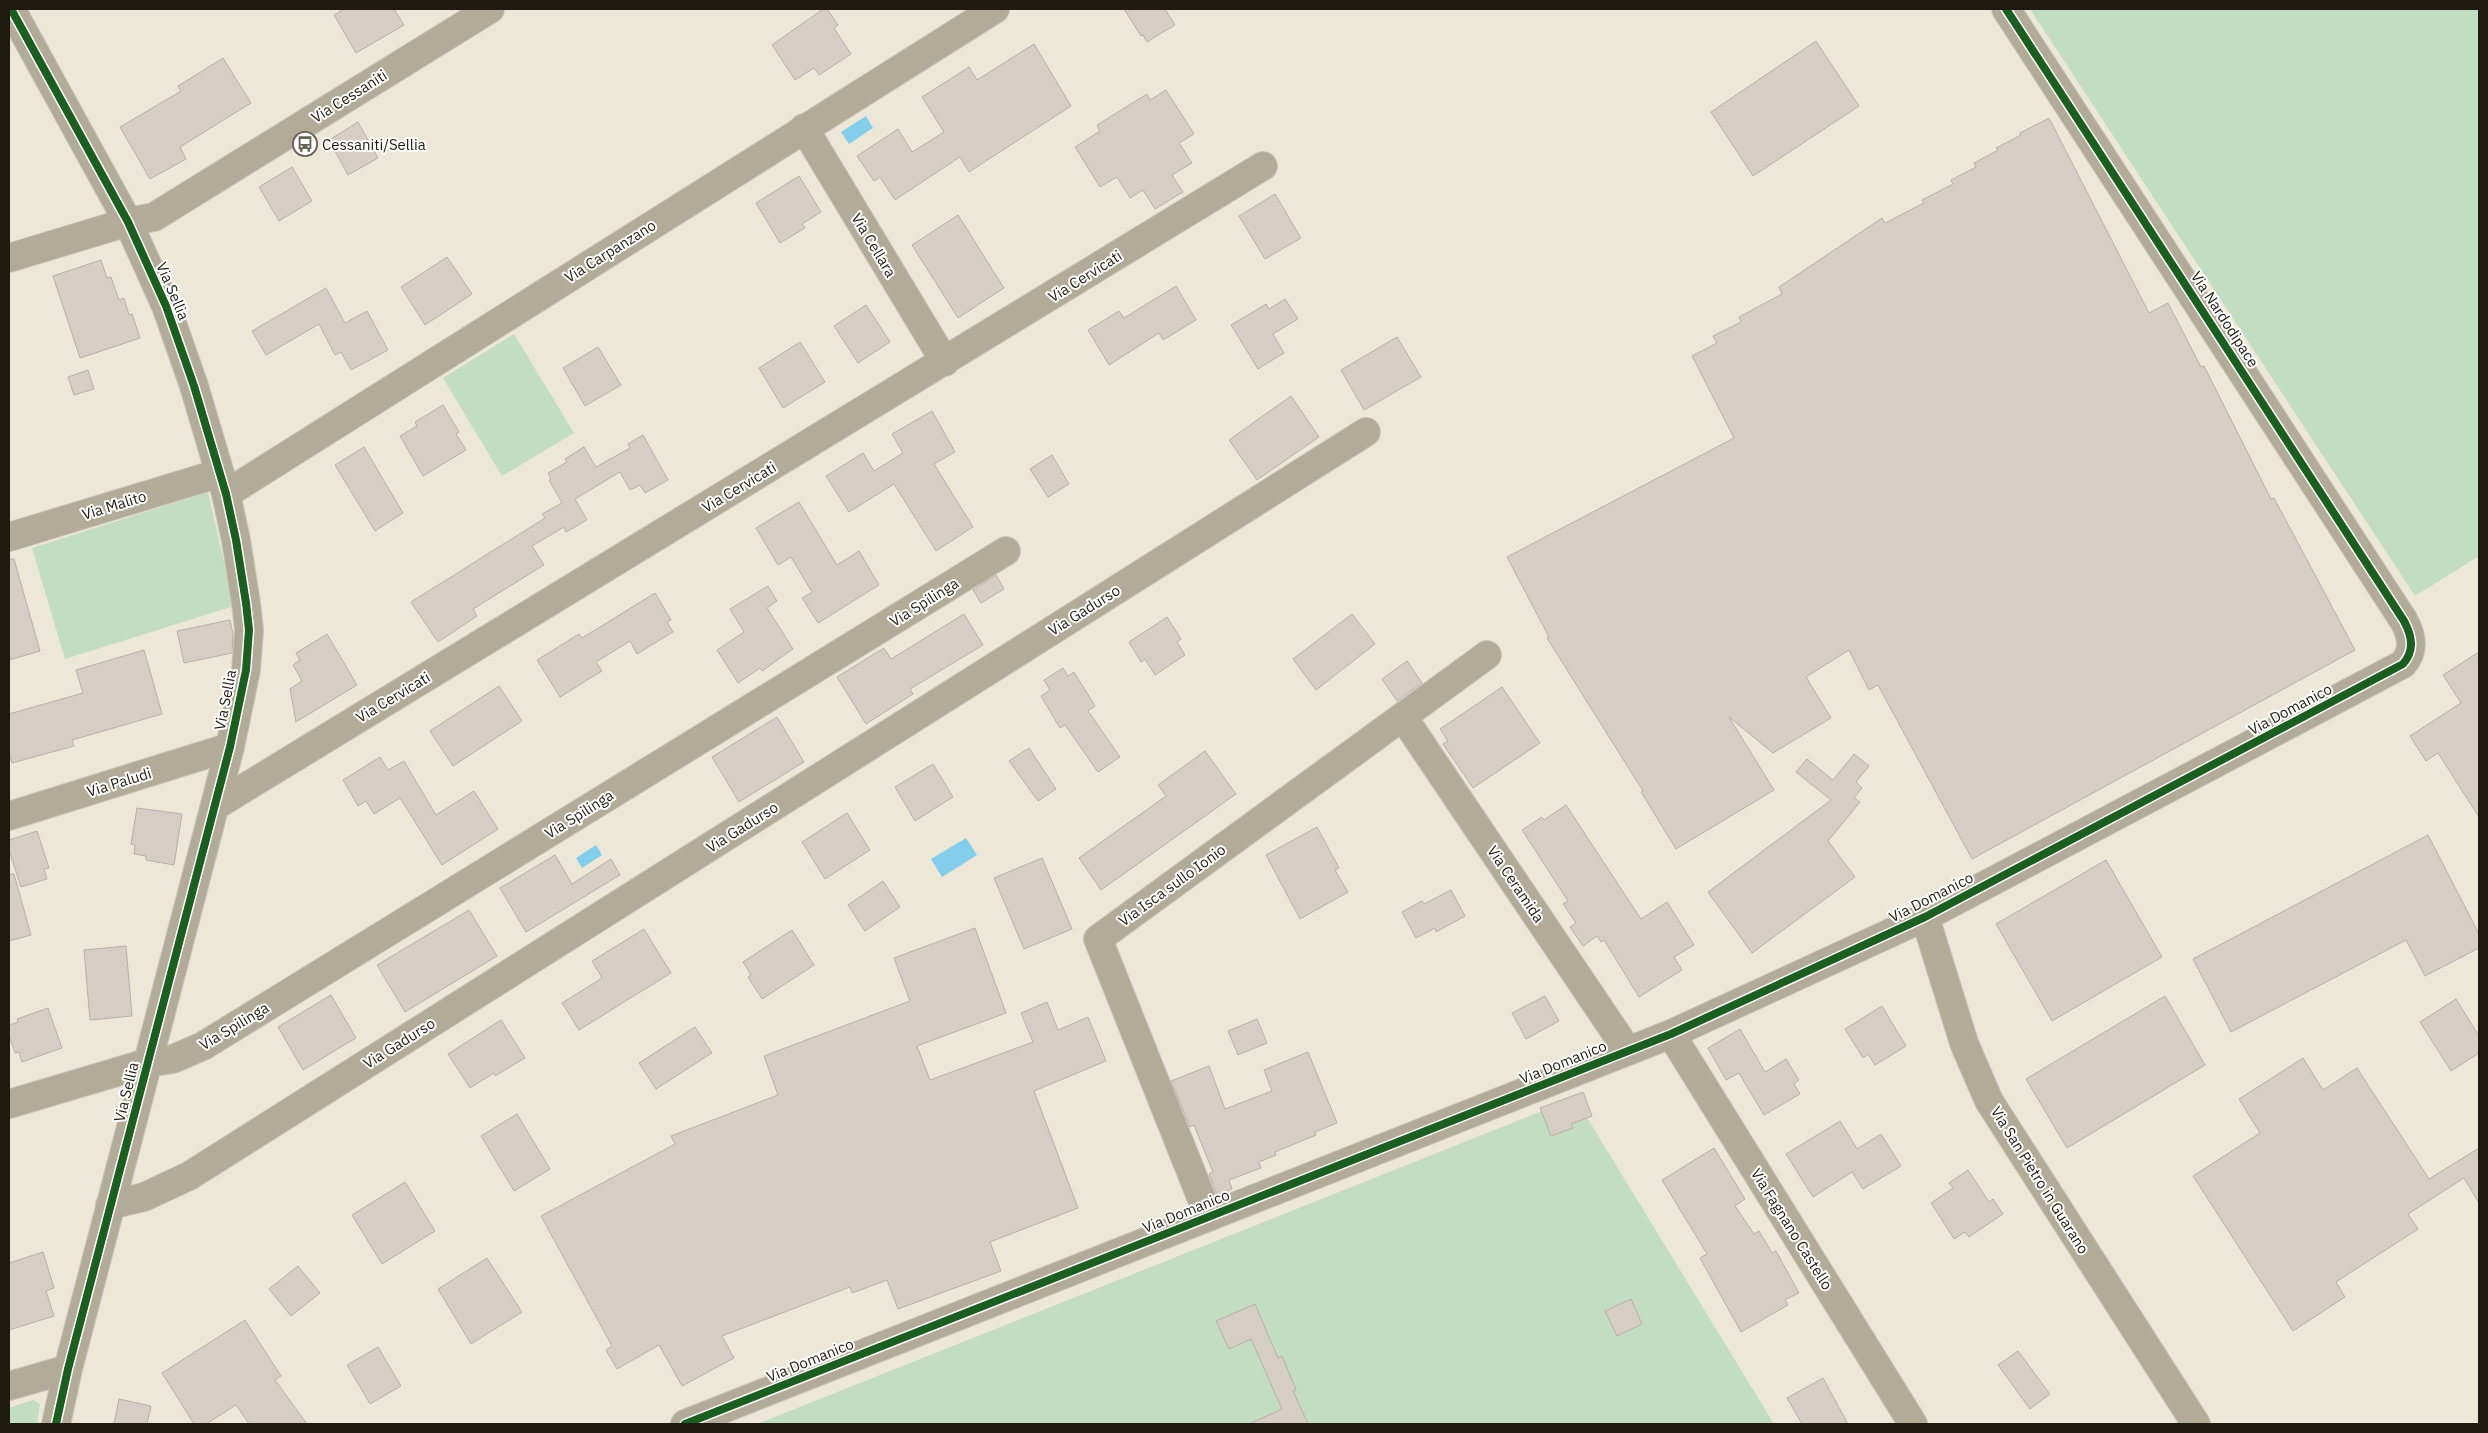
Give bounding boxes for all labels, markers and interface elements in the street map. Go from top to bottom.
street label: Via Cessaniti [308,65,390,127]
bus stop icon: Cessaniti/Sellia [292,131,318,157]
place label: Cessaniti/Sellia [322,135,426,154]
street label: Via Cellara [847,209,901,281]
street label: Via Carpanzano [561,215,659,287]
street label: Via Cervicati [1045,246,1125,306]
street label: Via Sellia [152,259,194,323]
street label: Via Nardodipace [2187,268,2263,370]
street label: Via Cervicati [698,457,780,517]
street label: Via Malito [80,486,148,524]
street label: Via Spilinga [886,573,962,631]
street label: Via Gadurso [1044,580,1124,640]
street label: Via Cervicati [352,667,434,727]
street label: Via Sellia [210,668,240,732]
street label: Via Domanico [2245,679,2335,739]
street label: Via Paludi [84,763,154,801]
street label: Via Spilinga [541,785,617,843]
street label: Via Gadurso [702,797,782,857]
street label: Via Isca sullo Ionio [1115,840,1229,930]
street label: Via Ceramida [1483,842,1549,926]
street label: Via Domanico [1886,868,1976,926]
street label: Via Spilinga [196,998,272,1054]
street label: Via Gadurso [359,1013,439,1073]
street label: Via Domanico [1517,1036,1609,1088]
street label: Via Sellia [109,1060,143,1124]
street label: Via San Pietro in Guarano [1987,1103,2093,1257]
street label: Via Fagnano Castello [1747,1165,1837,1293]
street label: Via Domanico [1140,1185,1232,1237]
street label: Via Domanico [764,1334,856,1386]

